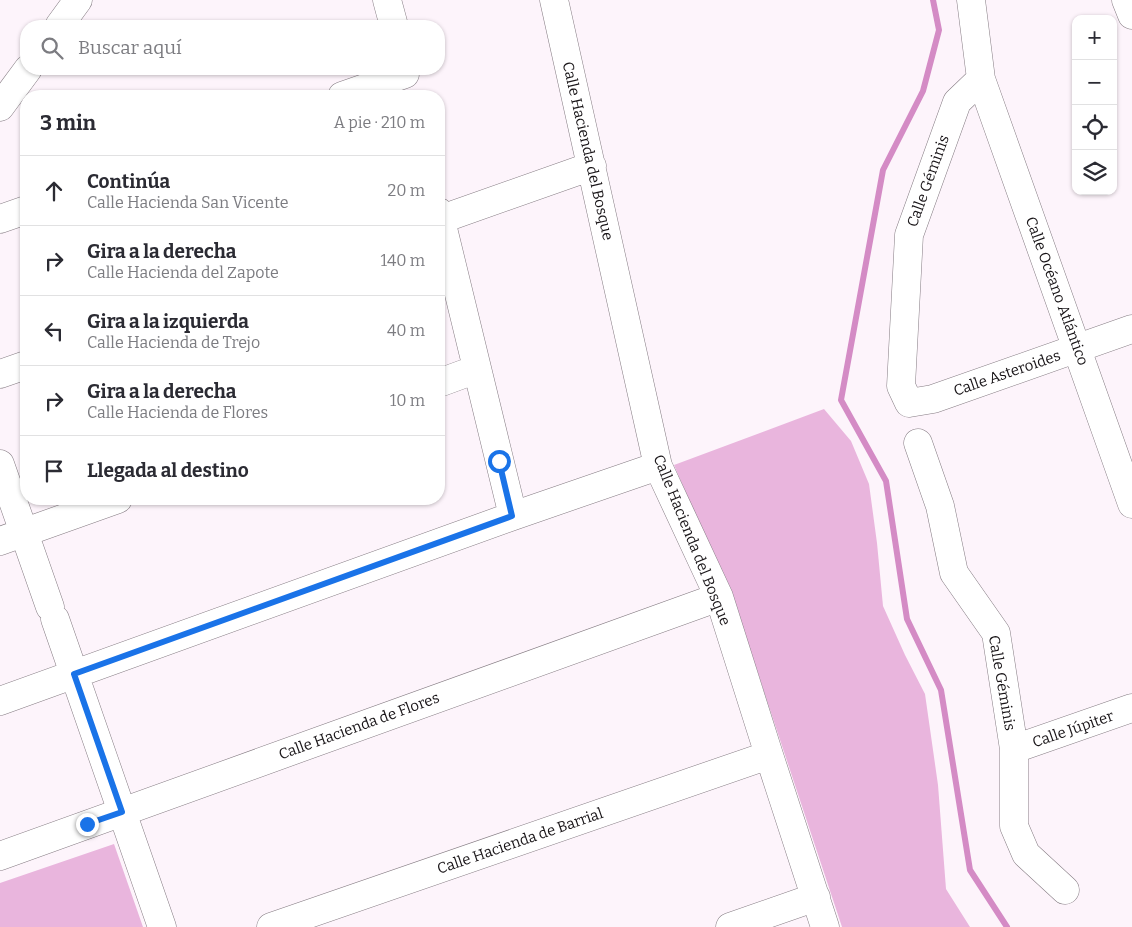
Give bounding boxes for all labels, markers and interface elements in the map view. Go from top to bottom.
map controls [1072,15,1117,195]
button: + [1072,15,1117,60]
search box [20,20,445,75]
icon: search [38,34,66,62]
text: Buscar aquí [78,36,182,59]
street label: Calle Hacienda del Bosque [559,60,617,242]
button: − [1072,60,1117,105]
button: locate [1072,105,1117,150]
text: 3 min [40,110,96,136]
text: A pie · 210 m [334,113,425,132]
street label: Calle Géminis [903,133,953,229]
button: layers [1072,150,1117,195]
text: Continúa [87,170,170,193]
icon: ahead [40,177,68,205]
text: 20 m [388,181,425,200]
text: Calle Hacienda San Vicente [87,193,289,212]
street label: Calle Océano Atlántico [1022,214,1092,368]
text: Gira a la derecha [87,240,236,263]
icon: right [40,247,68,275]
text: 140 m [380,251,425,270]
text: Calle Hacienda del Zapote [87,263,279,282]
text: Gira a la izquierda [87,310,249,333]
icon: left [40,317,68,345]
text: 40 m [387,321,425,340]
text: Calle Hacienda de Trejo [87,333,260,352]
street label: Calle Asteroides [951,346,1063,400]
text: Gira a la derecha [87,380,236,403]
icon: right [40,387,68,415]
text: 10 m [390,391,425,410]
text: Calle Hacienda de Flores [87,403,268,422]
route start [488,450,511,473]
street label: Calle Hacienda del Bosque [649,452,735,628]
icon: arrive [40,457,68,485]
text: Llegada al destino [87,459,249,482]
street label: Calle Géminis [985,634,1019,732]
street label: Calle Hacienda de Flores [276,689,442,763]
street label: Calle Júpiter [1030,707,1116,751]
street label: Calle Hacienda de Barrial [435,804,605,878]
route end [76,813,99,836]

